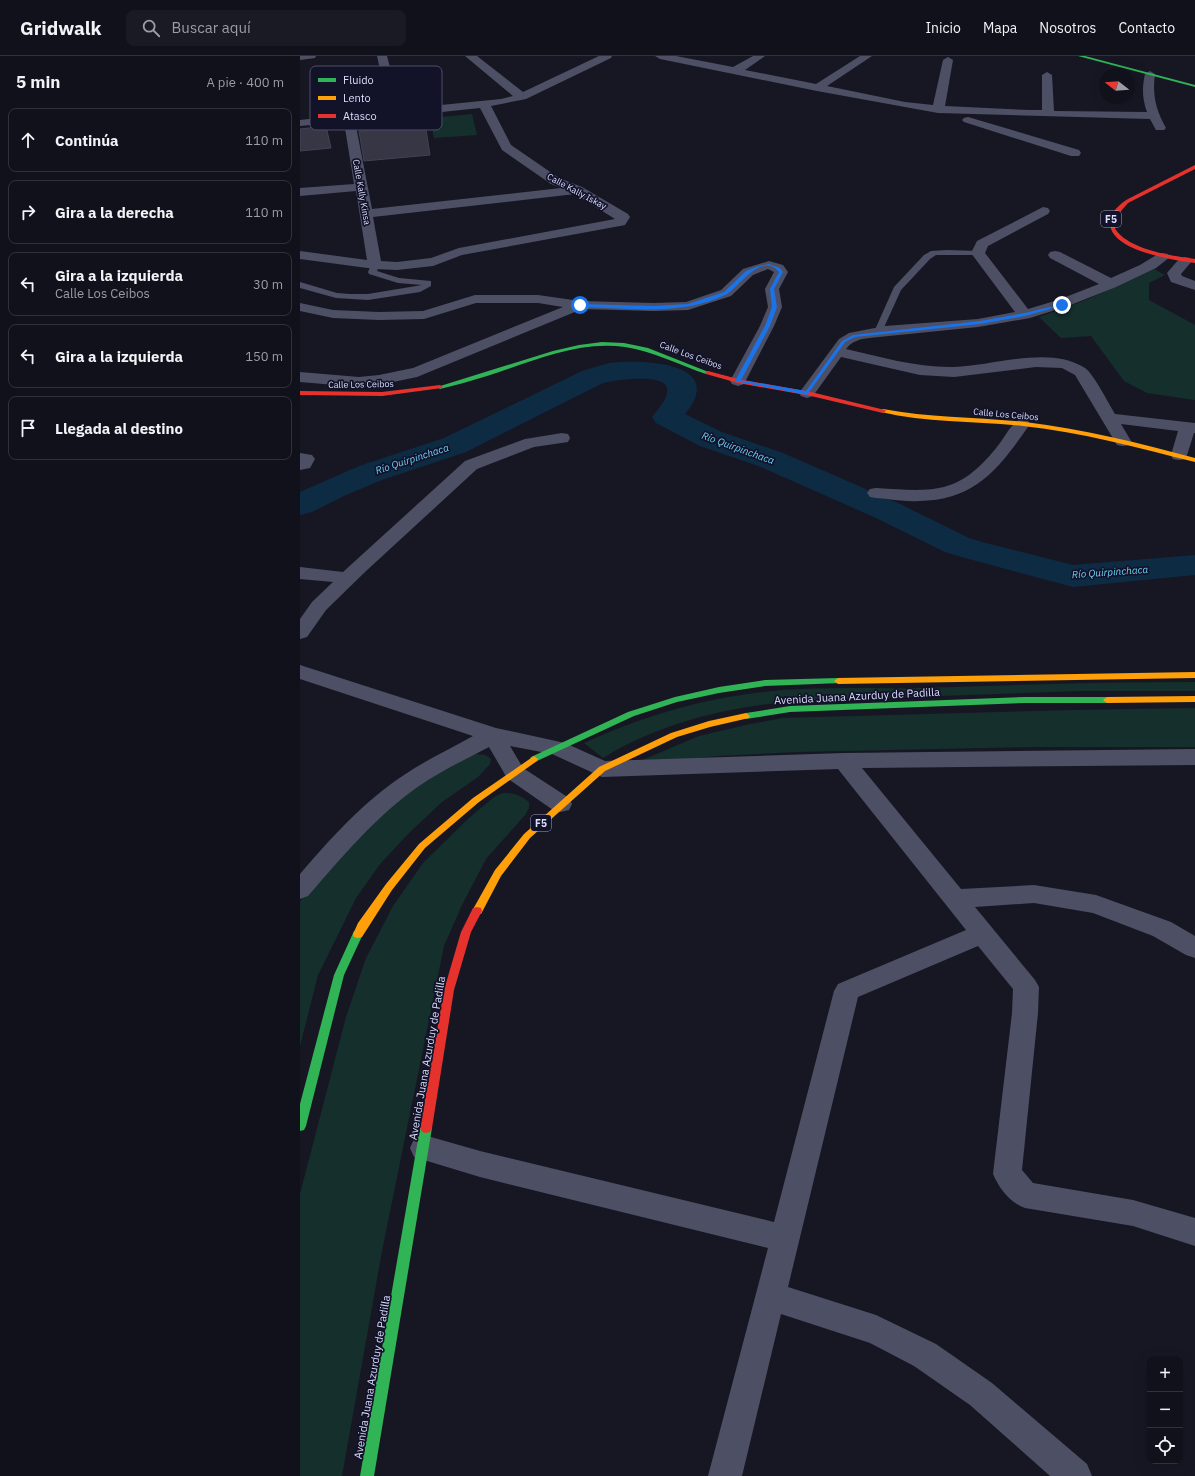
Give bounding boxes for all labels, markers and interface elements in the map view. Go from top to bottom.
search box [126,10,406,46]
text: Gridwalk [20,16,102,40]
icon: search [140,17,162,39]
text: Buscar aquí [172,18,251,37]
text: Inicio [925,19,961,37]
text: Mapa [983,19,1017,37]
text: Nosotros [1039,19,1096,37]
text: Contacto [1118,19,1175,37]
legend [310,66,442,130]
north arrow [1099,68,1135,104]
text: 5 min [16,71,60,93]
text: Fluido [343,73,374,87]
text: A pie · 400 m [206,74,284,91]
text: Lento [343,91,371,105]
text: Atasco [343,109,377,123]
icon: ahead [17,129,39,151]
text: Continúa [55,131,119,150]
text: 110 m [245,132,283,149]
street label: Calle Kally Kinsa [351,158,373,226]
street label: Calle Kally Iskay [545,171,609,212]
icon: right [17,201,39,223]
text: Gira a la derecha [55,203,174,222]
text: 110 m [245,204,283,221]
road number: F5 [1101,211,1121,227]
text: Gira a la izquierda [55,266,183,285]
icon: left [17,273,39,295]
text: 30 m [253,276,283,293]
text: Calle Los Ceibos [55,285,150,302]
route start [571,296,589,314]
route end [1053,296,1071,314]
street label: Calle Los Ceibos [658,339,724,371]
icon: left [17,345,39,367]
text: Gira a la izquierda [55,347,183,366]
text: 150 m [245,348,283,365]
street label: Calle Los Ceibos [328,378,394,390]
street label: Calle Los Ceibos [973,406,1039,422]
icon: arrive [17,417,39,439]
text: Llegada al destino [55,419,183,438]
water label: Río Quirpinchaca [700,429,776,467]
water label: Río Quirpinchaca [374,441,451,477]
water label: Río Quirpinchaca [1071,563,1149,581]
street label: Avenida Juana Azurduy de Padilla [774,685,940,707]
road number: F5 [531,815,551,831]
street label: Avenida Juana Azurduy de Padilla [406,975,448,1141]
street label: Avenida Juana Azurduy de Padilla [351,1294,393,1460]
map controls [1147,1356,1183,1464]
button: + [1147,1356,1183,1392]
button: − [1147,1392,1183,1428]
button: locate [1147,1428,1183,1464]

